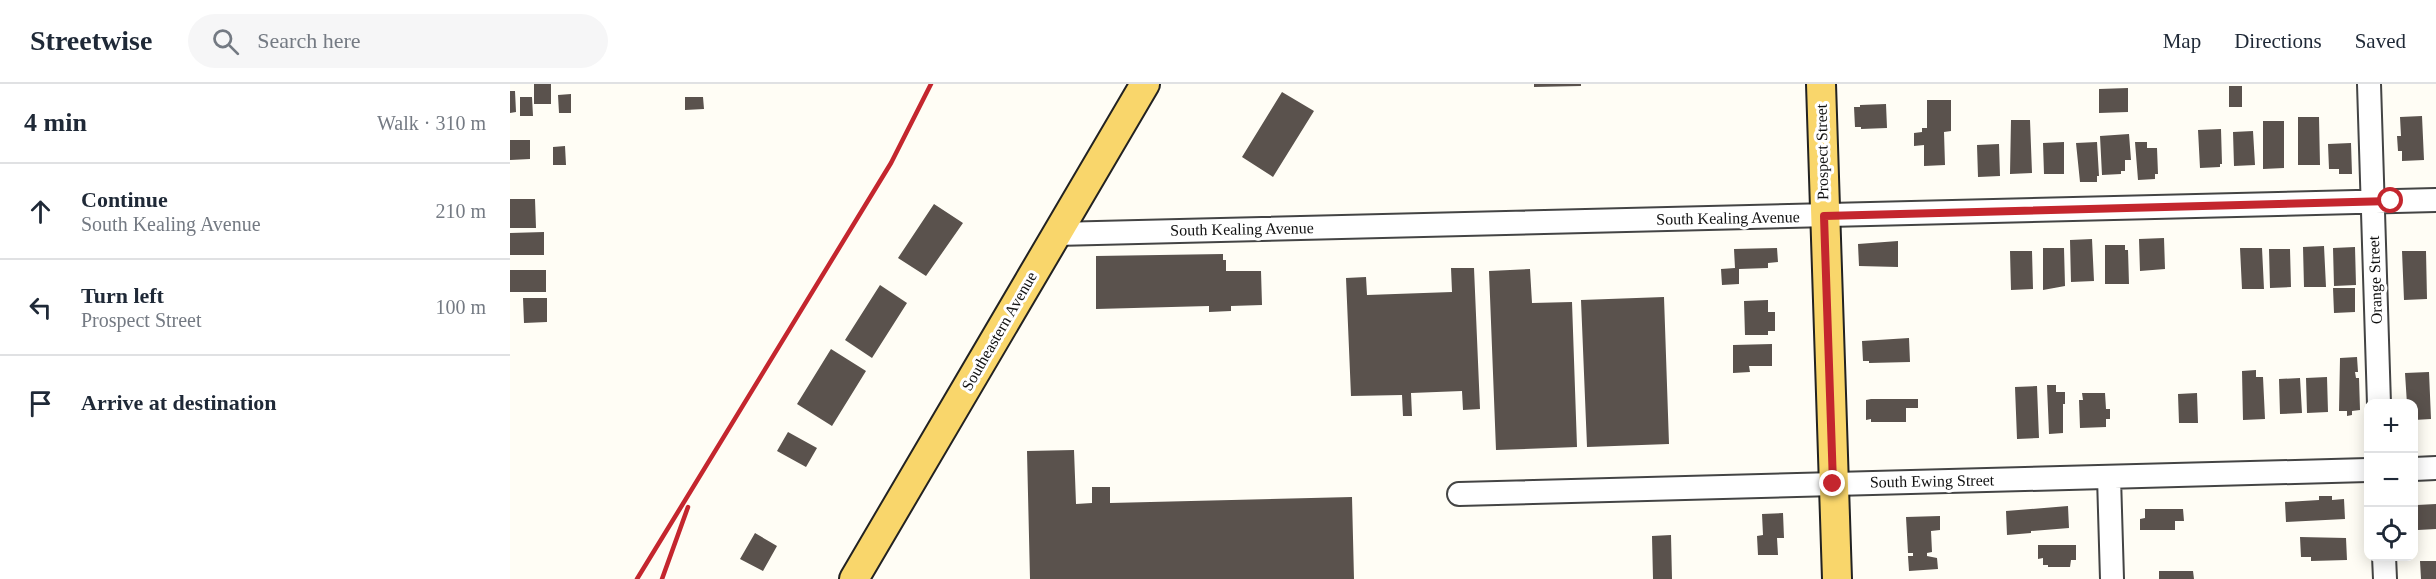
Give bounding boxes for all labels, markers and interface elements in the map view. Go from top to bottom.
search box [188,14,608,68]
text: Streetwise [30,25,152,56]
icon: search [209,25,242,58]
text: Search here [257,28,361,53]
text: Map [2163,29,2201,53]
text: Directions [2234,29,2322,53]
text: Saved [2355,29,2406,53]
street label: Prospect Street [1813,103,1832,200]
text: 4 min [24,108,87,137]
text: Walk · 310 m [377,112,486,134]
text: Continue [81,187,168,212]
route start [2377,187,2403,213]
icon: ahead [24,195,57,228]
text: 210 m [435,200,486,222]
street label: South Kealing Avenue [1656,208,1800,229]
text: South Kealing Avenue [81,213,261,235]
street label: South Kealing Avenue [1170,219,1314,240]
street label: Orange Street [2365,235,2386,324]
street label: Southeastern Avenue [958,269,1040,393]
text: Turn left [81,283,164,308]
icon: left [24,291,57,324]
text: 100 m [435,296,486,318]
text: Prospect Street [81,309,202,331]
icon: arrive [24,387,57,420]
text: Arrive at destination [81,390,277,415]
map controls [2364,399,2418,561]
button: + [2364,399,2418,453]
button: − [2364,453,2418,507]
route end [1819,470,1845,496]
street label: South Ewing Street [1870,471,1995,492]
button: locate [2364,507,2418,561]

